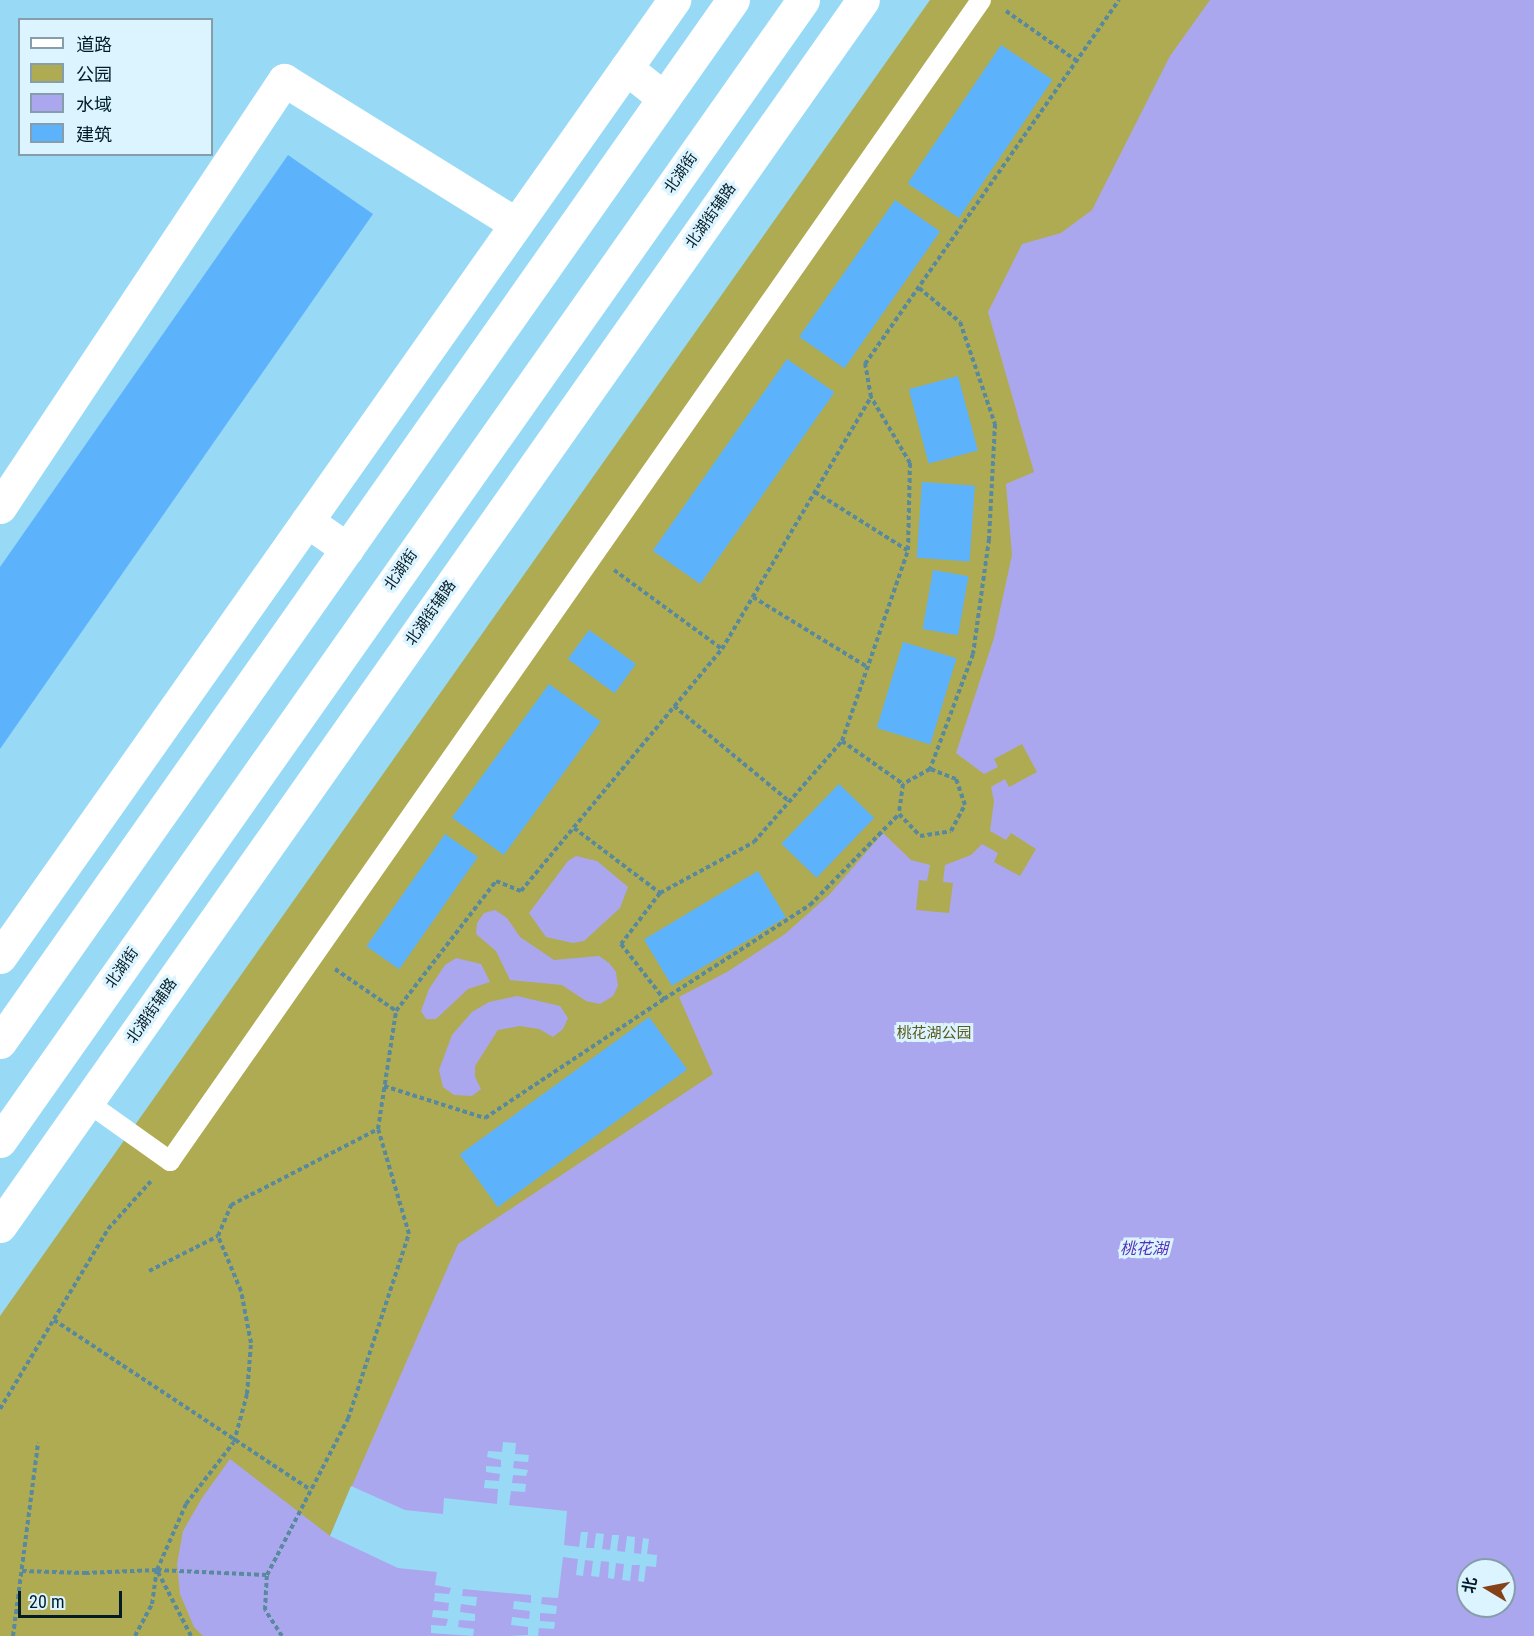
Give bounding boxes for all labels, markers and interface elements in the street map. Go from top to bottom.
legend [18,18,213,156]
text: 道路 [76,34,112,55]
text: 公园 [76,64,112,85]
text: 水域 [76,94,112,115]
text: 建筑 [76,124,112,145]
street label: 北湖街 [661,149,701,197]
street label: 北湖街辅路 [682,180,740,252]
street label: 北湖街 [381,546,421,594]
street label: 北湖街辅路 [402,577,460,649]
street label: 北湖街 [102,944,142,992]
street label: 北湖街辅路 [123,975,181,1047]
park label: 桃花湖公园 [897,1025,971,1043]
water label: 桃花湖 [1120,1239,1168,1259]
north arrow [1456,1558,1516,1618]
text: 北 [1459,1576,1480,1595]
scale bar [21,1579,124,1617]
text: 20 m [29,1591,64,1612]

